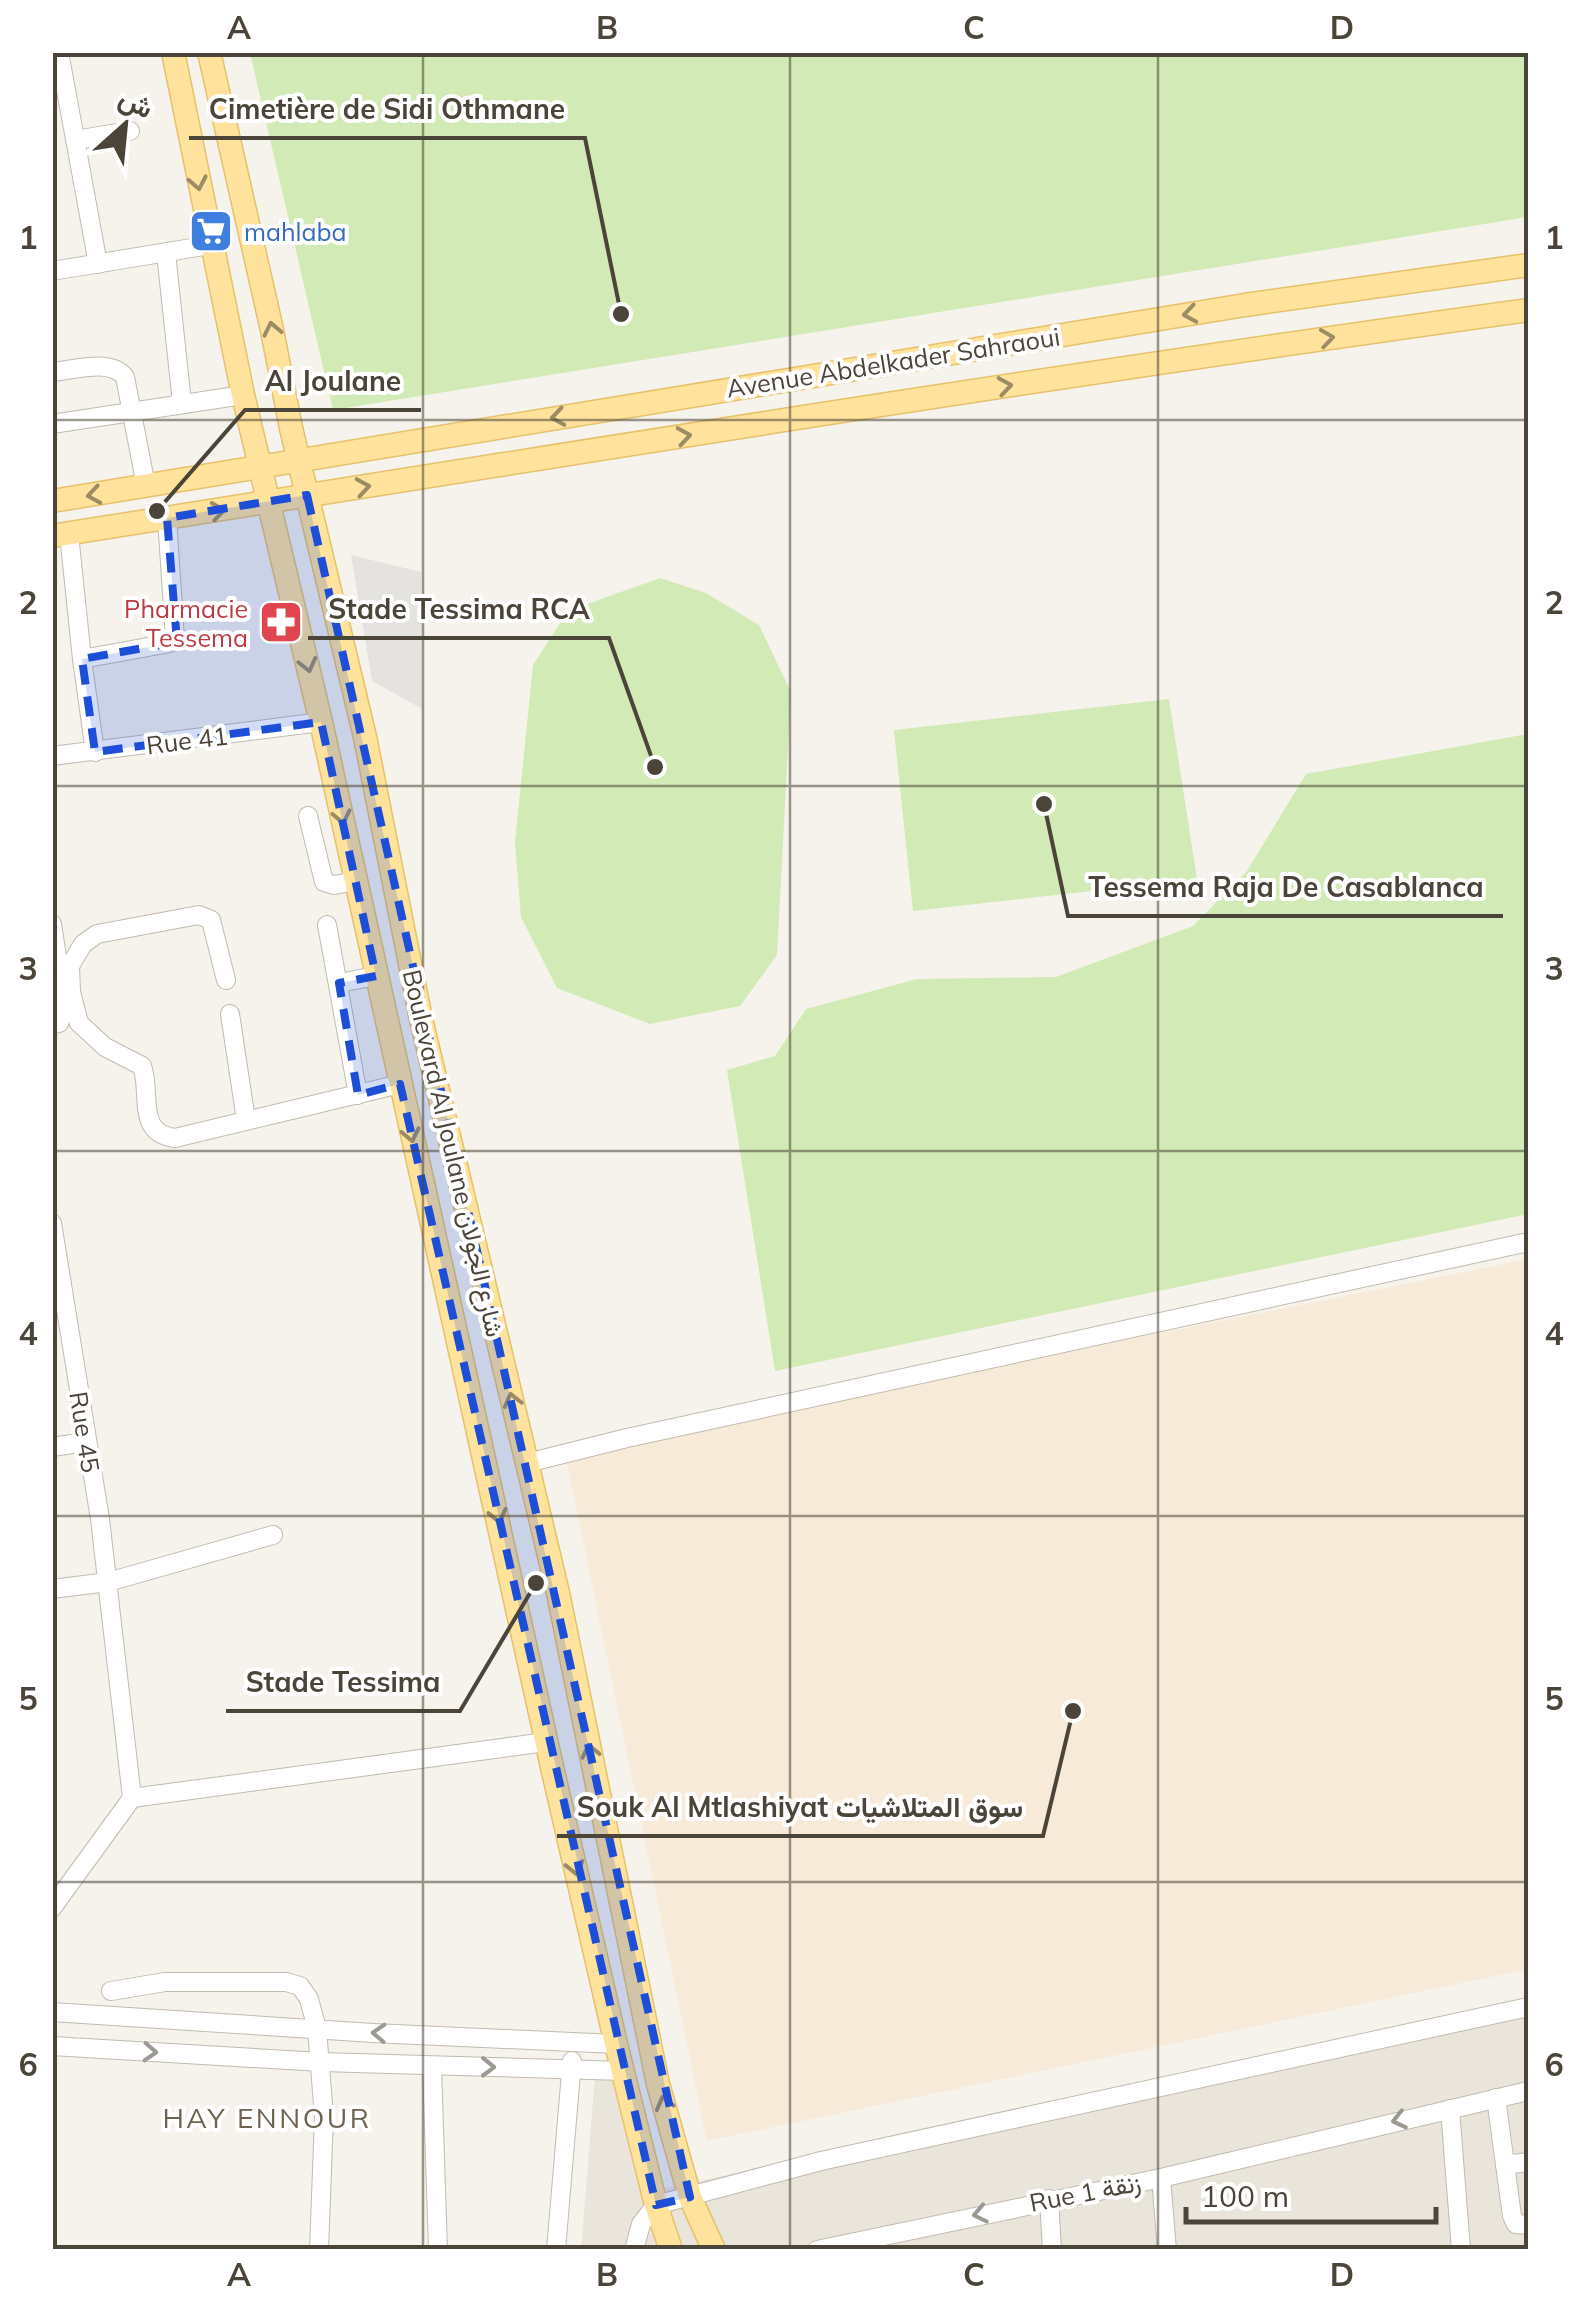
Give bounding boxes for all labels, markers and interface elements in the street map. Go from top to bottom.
text: A [227,7,251,47]
text: B [596,7,618,47]
text: C [963,7,985,47]
text: D [1330,7,1354,47]
north arrow [75,75,175,175]
text: ش [114,79,160,126]
callout: Cimetière de Sidi Othmane [189,80,585,138]
text: Cimetière de Sidi Othmane [209,91,565,126]
one-way arrow [187,174,208,191]
supermarket icon: mahlaba [188,208,234,254]
place label: mahlaba [244,216,347,247]
text: 1 [18,217,38,257]
text: 1 [1544,217,1564,257]
one-way arrow [1181,303,1198,324]
street label: Avenue Abdelkader Sahraoui [724,320,1062,404]
one-way arrow [262,321,283,338]
one-way arrow [1319,328,1335,349]
callout: Al Joulane [245,352,421,410]
text: Al Joulane [265,363,401,398]
one-way arrow [997,376,1014,397]
one-way arrow [550,405,566,426]
one-way arrow [676,426,693,447]
one-way arrow [355,477,372,498]
one-way arrow [86,483,102,504]
one-way arrow [210,501,226,522]
callout: Stade Tessima RCA [308,580,609,638]
text: 2 [18,582,38,622]
text: 2 [1544,582,1564,622]
text: Stade Tessima RCA [328,591,590,626]
place label: Pharmacie Tessema [124,593,248,653]
pharmacy icon: Pharmacie Tessema [258,599,304,645]
one-way arrow [296,656,317,673]
street label: Rue 41 [144,720,230,760]
one-way arrow [330,808,351,825]
callout: Tessema Raja De Casablanca [1068,858,1503,916]
text: Tessema Raja De Casablanca [1088,869,1484,904]
text: 3 [18,948,38,988]
text: 3 [1544,948,1564,988]
street label: Boulevard Al Joulane شارع الجولان [395,966,511,1340]
one-way arrow [399,1126,420,1143]
text: 4 [18,1313,38,1353]
text: 4 [1544,1313,1564,1353]
street label: Rue 45 [63,1389,107,1475]
one-way arrow [503,1392,524,1409]
one-way arrow [486,1507,507,1524]
callout: Stade Tessima [226,1653,460,1711]
text: Stade Tessima [246,1664,440,1699]
text: 5 [18,1678,38,1718]
text: 5 [1544,1678,1564,1718]
one-way arrow [581,1743,602,1760]
callout: Souk Al Mtlashiyat سوق المتلاشيات [557,1778,1043,1836]
text: Souk Al Mtlashiyat سوق المتلاشيات [577,1789,1023,1825]
one-way arrow [563,1859,584,1876]
one-way arrow [371,2023,387,2044]
one-way arrow [142,2041,158,2062]
text: 6 [18,2044,38,2084]
text: 6 [1544,2044,1564,2084]
one-way arrow [482,2056,497,2078]
one-way arrow [654,2095,675,2112]
district label: HAY ENNOUR [162,2100,372,2135]
one-way arrow [1391,2109,1408,2130]
scale bar [1186,2162,1436,2224]
street label: Rue 1 زنقة [1027,2166,1144,2219]
text: 100 m [1201,2177,1289,2215]
one-way arrow [972,2202,989,2223]
text: A [227,2254,251,2294]
text: B [596,2254,618,2294]
text: C [963,2254,985,2294]
text: D [1330,2254,1354,2294]

